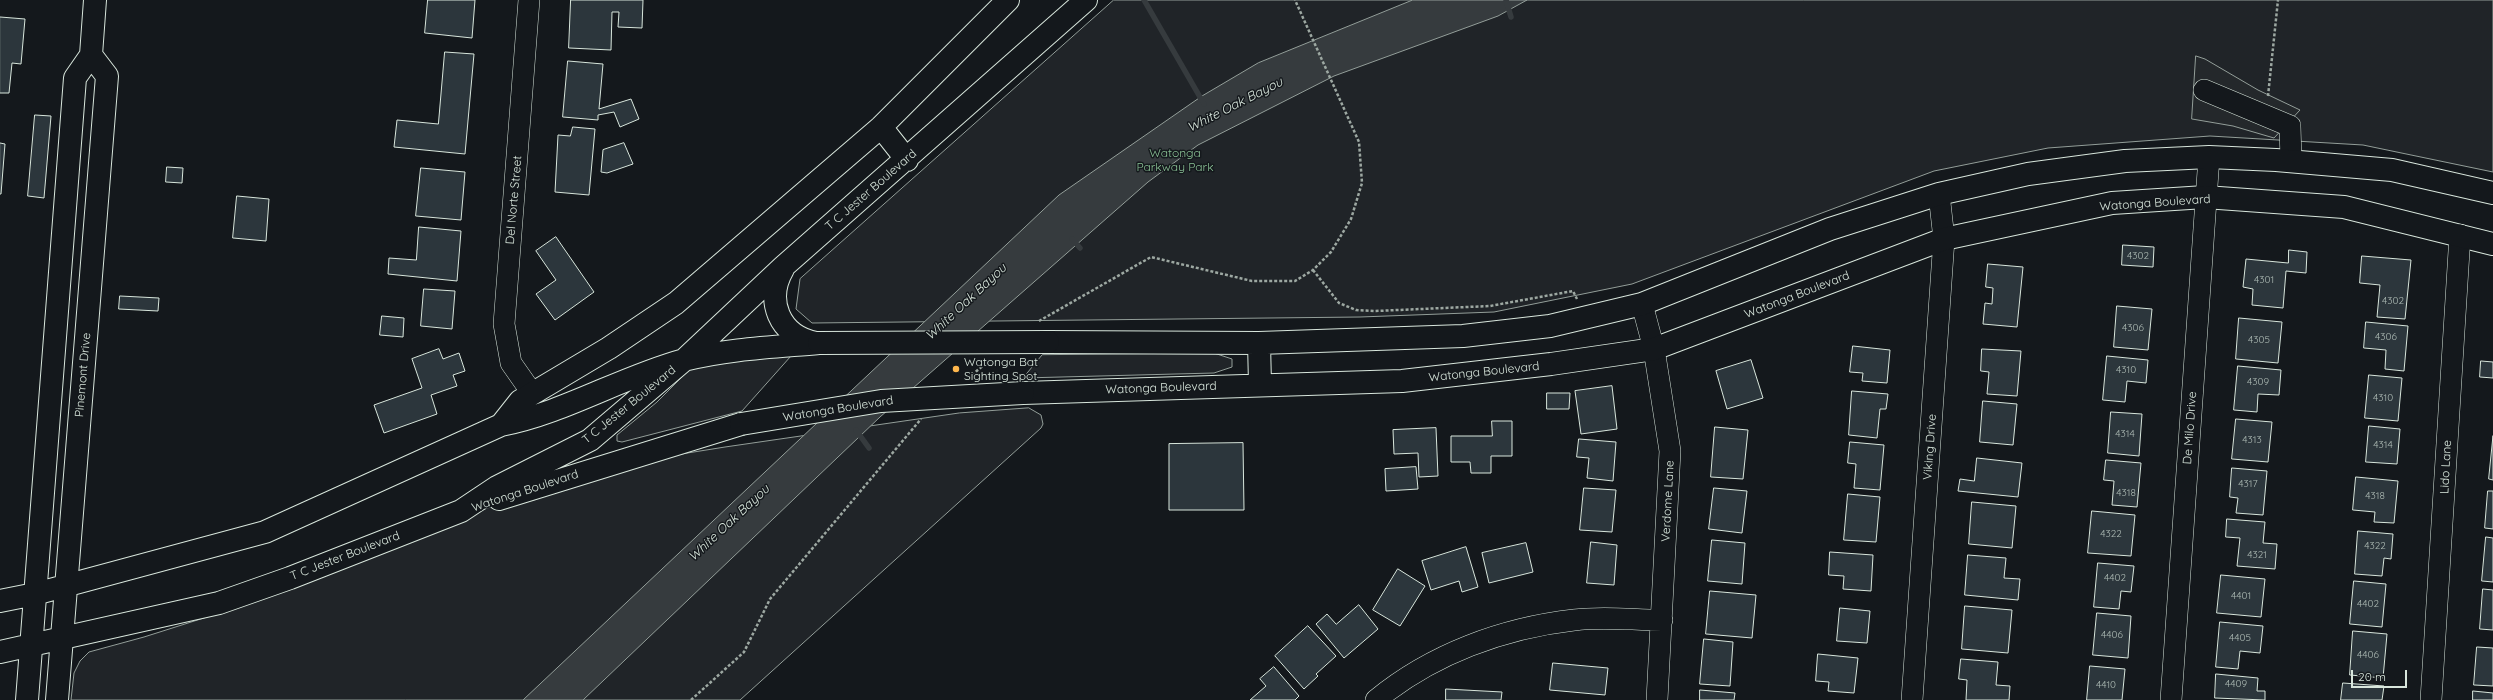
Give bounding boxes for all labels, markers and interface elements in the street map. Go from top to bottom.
water label: White Oak Bayou [1185,74,1285,136]
street label: T C Jester Boulevard [822,146,920,234]
park label: Watonga Parkway Park [1136,146,1214,174]
street label: Del Norte Street [503,155,525,245]
street label: Watonga Boulevard [2099,192,2211,214]
house number: 4302 [2127,250,2149,262]
water label: White Oak Bayou [922,260,1010,344]
street label: Watonga Boulevard [1742,268,1852,322]
house number: 4301 [2254,274,2274,286]
house number: 4302 [2382,295,2404,307]
house number: 4306 [2122,322,2144,334]
house number: 4306 [2375,331,2397,343]
street label: Pinemont Drive [72,332,94,418]
house number: 4305 [2248,334,2270,346]
place label: Watonga Bat Sighting Spot [964,355,1038,383]
street label: Watonga Boulevard [1428,359,1540,385]
street label: T C Jester Boulevard [579,363,679,447]
marker: Watonga Bat Sighting Spot [951,364,961,374]
house number: 4310 [2116,364,2136,376]
house number: 4309 [2247,376,2269,388]
street label: Watonga Boulevard [1105,379,1217,397]
street label: De Milo Drive [2180,391,2200,465]
house number: 4310 [2373,392,2393,404]
street label: Watonga Boulevard [782,393,894,425]
street label: Viking Drive [1921,414,1939,480]
house number: 4314 [2115,428,2135,440]
house number: 4313 [2242,434,2262,446]
house number: 4314 [2373,439,2393,451]
street label: Lido Lane [2437,440,2455,494]
street label: Verdome Lane [1659,460,1677,542]
street label: Watonga Boulevard [470,467,580,515]
house number: 4317 [2238,478,2258,490]
water label: White Oak Bayou [685,481,773,565]
house number: 4318 [2116,487,2136,499]
house number: 4318 [2365,490,2385,502]
street label: T C Jester Boulevard [288,528,402,584]
house number: 4322 [2100,528,2122,540]
house number: 4322 [2364,540,2386,552]
house number: 4321 [2247,549,2267,561]
house number: 4402 [2104,572,2126,584]
house number: 4401 [2231,590,2251,602]
house number: 4402 [2357,598,2379,610]
house number: 4406 [2101,629,2123,641]
house number: 4405 [2229,632,2251,644]
house number: 4406 [2357,649,2379,661]
scale bar [2353,662,2409,688]
text: 20 m [2358,669,2386,684]
house number: 4409 [2225,678,2247,690]
house number: 4410 [2096,679,2116,691]

